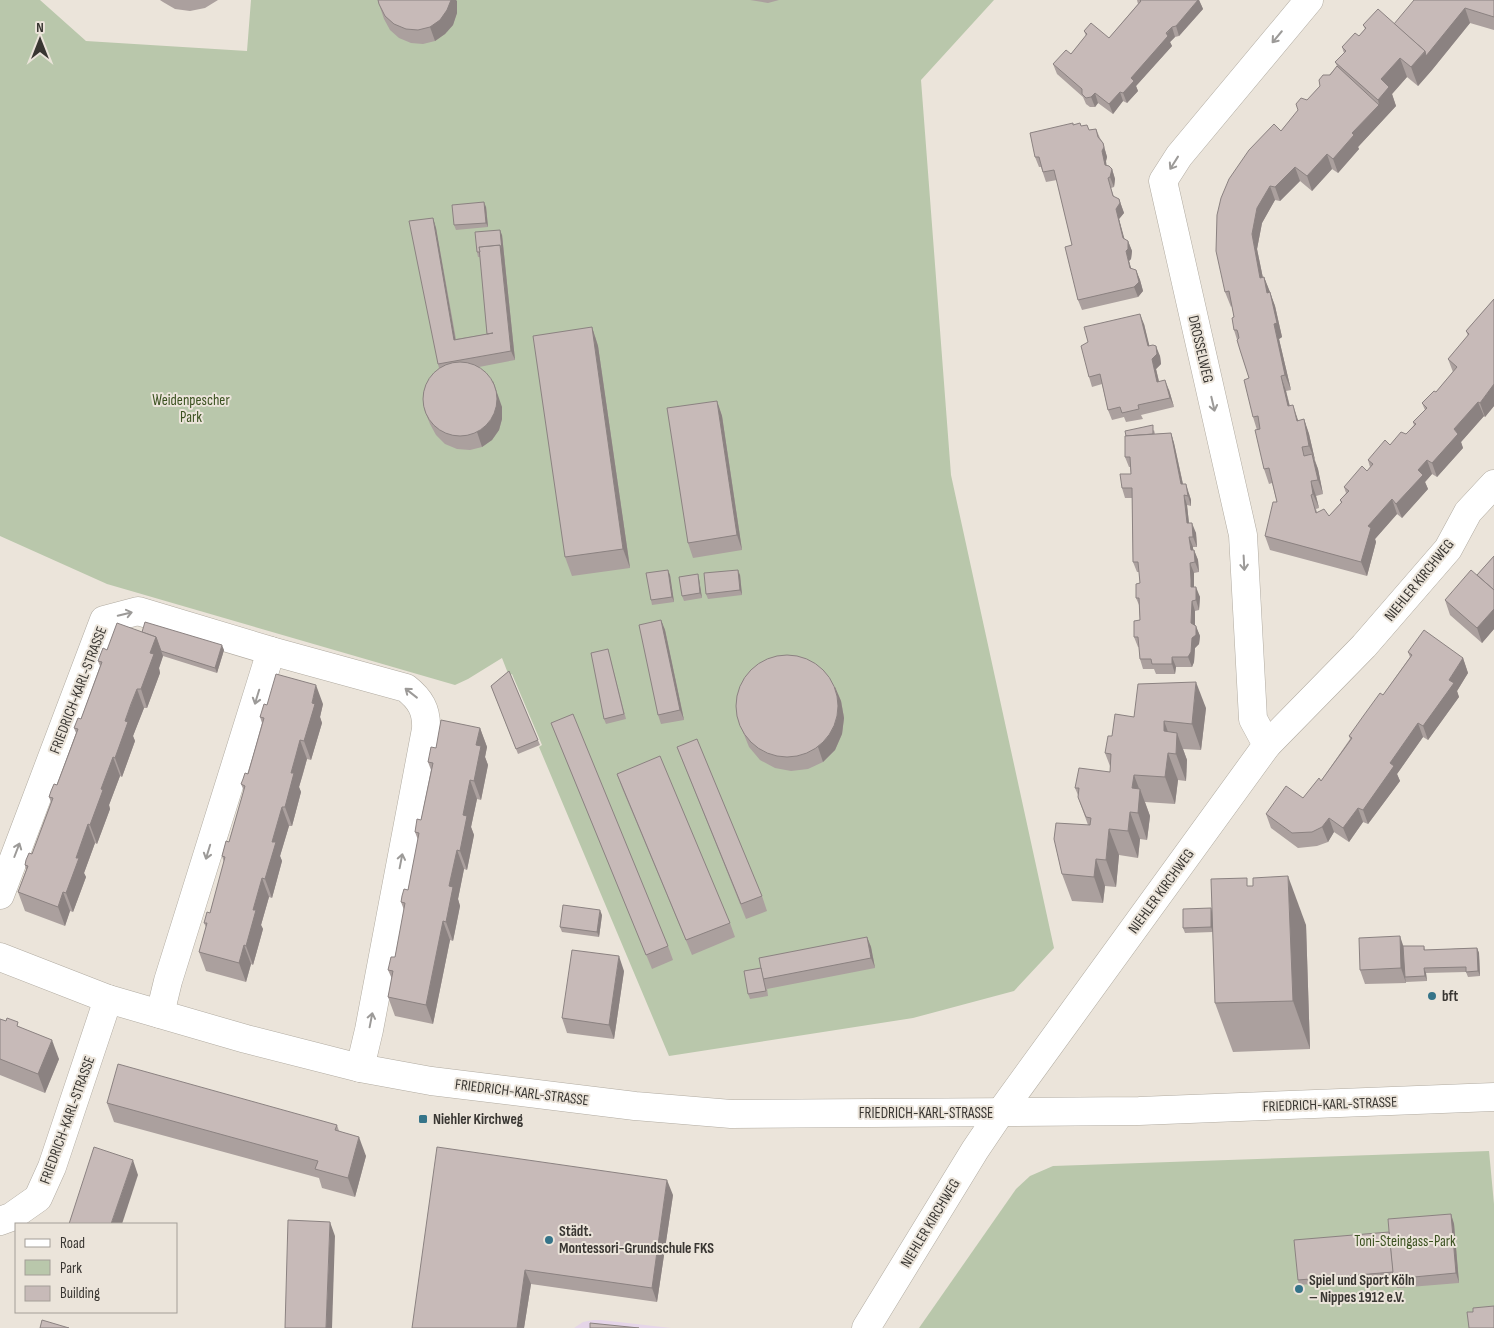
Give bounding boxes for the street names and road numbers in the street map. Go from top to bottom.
street label: DROSSELWEG [1184,314,1217,385]
street label: NIEHLER KIRCHWEG [1380,535,1458,625]
street label: FRIEDRICH-KARL-STRASSE [45,624,111,756]
street label: NIEHLER KIRCHWEG [1124,845,1199,937]
street label: FRIEDRICH-KARL-STRASSE [36,1054,99,1187]
street label: FRIEDRICH-KARL-STRASSE [454,1075,590,1110]
street label: FRIEDRICH-KARL-STRASSE [1262,1093,1398,1116]
street label: FRIEDRICH-KARL-STRASSE [859,1104,993,1123]
street label: NIEHLER KIRCHWEG [896,1175,964,1271]

